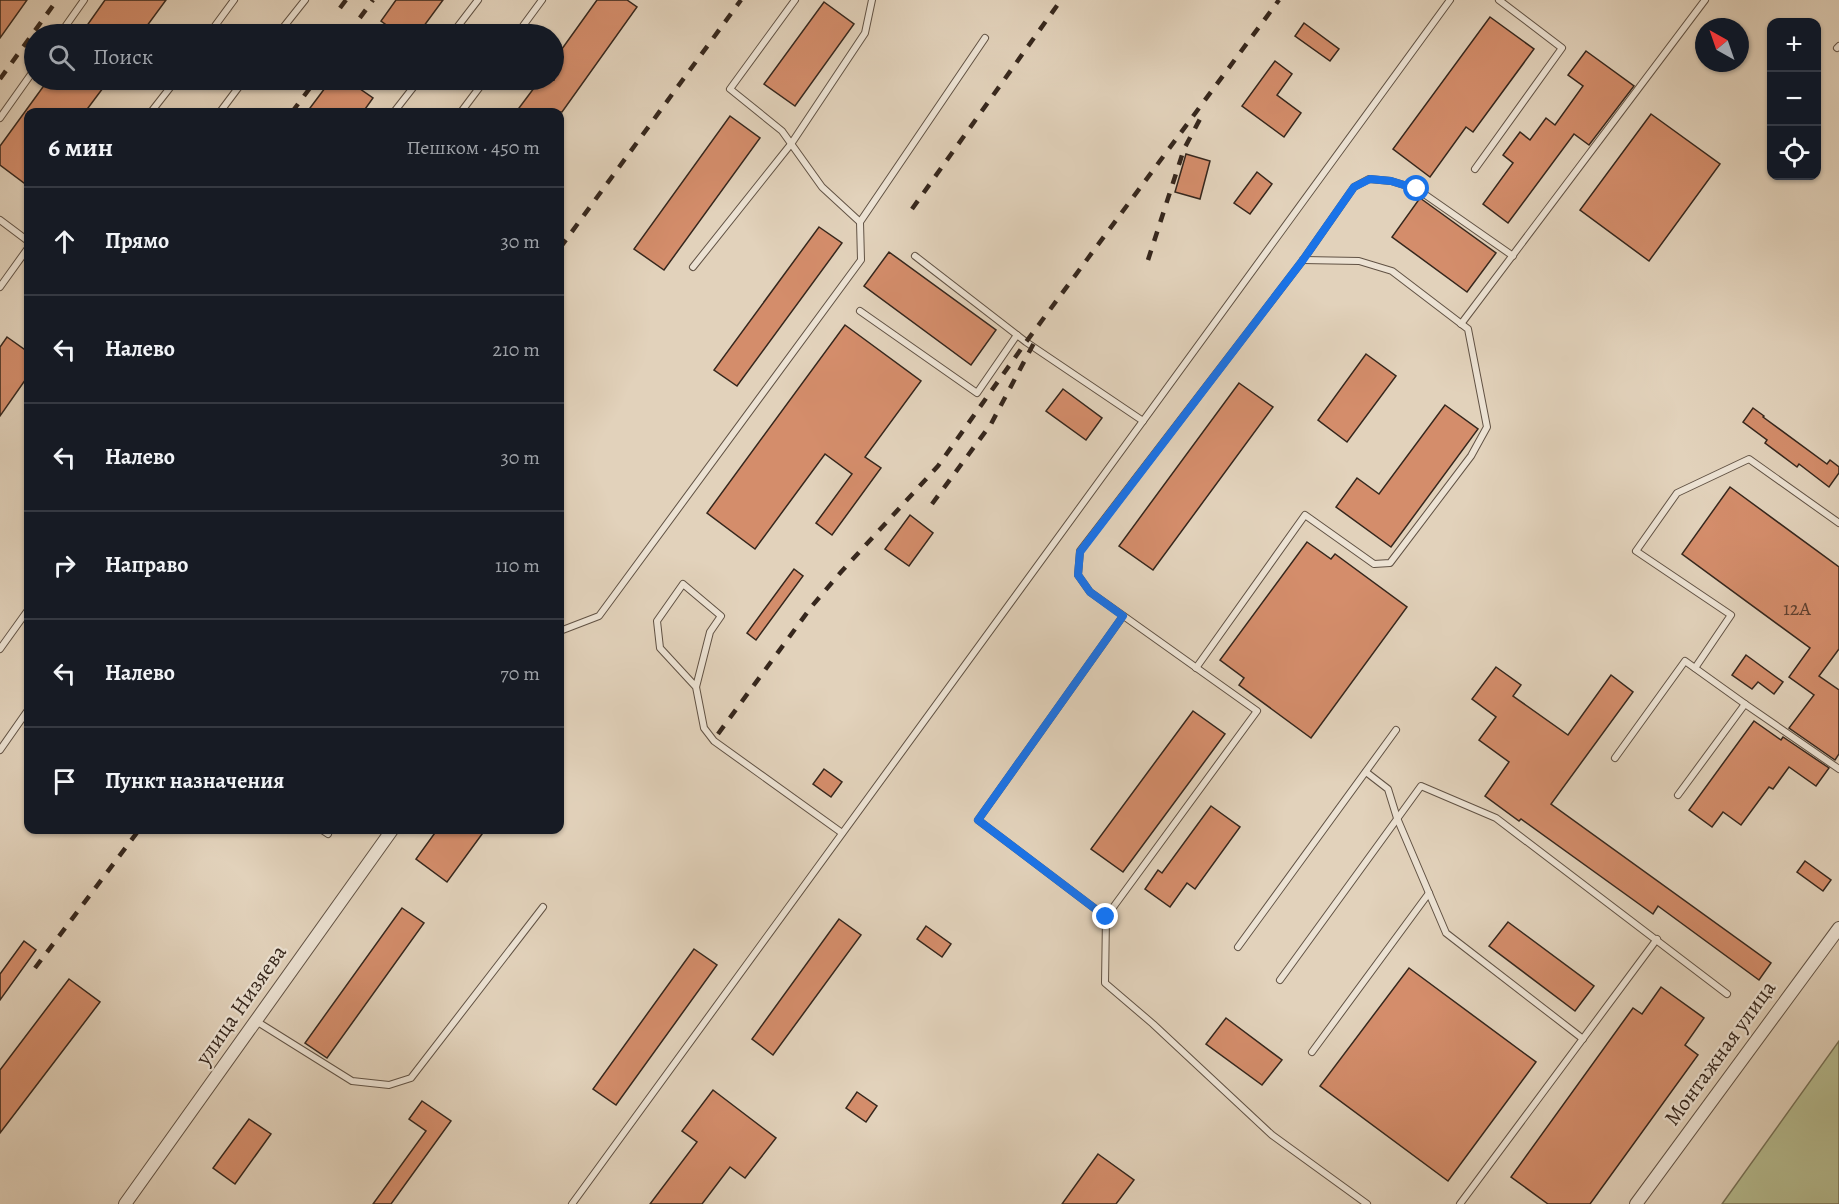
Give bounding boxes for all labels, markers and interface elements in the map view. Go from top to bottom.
north arrow [1695,18,1749,72]
map controls [1767,18,1821,180]
button: + [1767,18,1821,72]
search box [24,24,564,90]
icon: search [45,41,78,74]
text: Поиск [93,42,153,72]
button: − [1767,72,1821,126]
button: locate [1767,126,1821,180]
text: 6 мин [48,130,113,165]
text: Пешком · 450 m [406,134,540,161]
route start [1403,175,1429,201]
icon: ahead [48,225,81,258]
text: Прямо [105,226,169,256]
text: 30 m [500,228,540,255]
icon: left [48,333,81,366]
text: Налево [105,334,175,364]
text: 210 m [492,336,540,363]
icon: left [48,441,81,474]
text: Налево [105,442,175,472]
text: 30 m [500,444,540,471]
icon: right [48,549,81,582]
text: Направо [105,550,188,580]
text: 110 m [495,552,540,579]
house number: 12А [1783,595,1811,622]
icon: left [48,657,81,690]
text: Налево [105,658,175,688]
text: 70 m [500,660,540,687]
icon: arrive [48,765,81,798]
text: Пункт назначения [105,766,284,796]
route end [1092,903,1118,929]
street label: улица Низяева [188,938,294,1072]
street label: Монтажная улица [1657,974,1783,1132]

